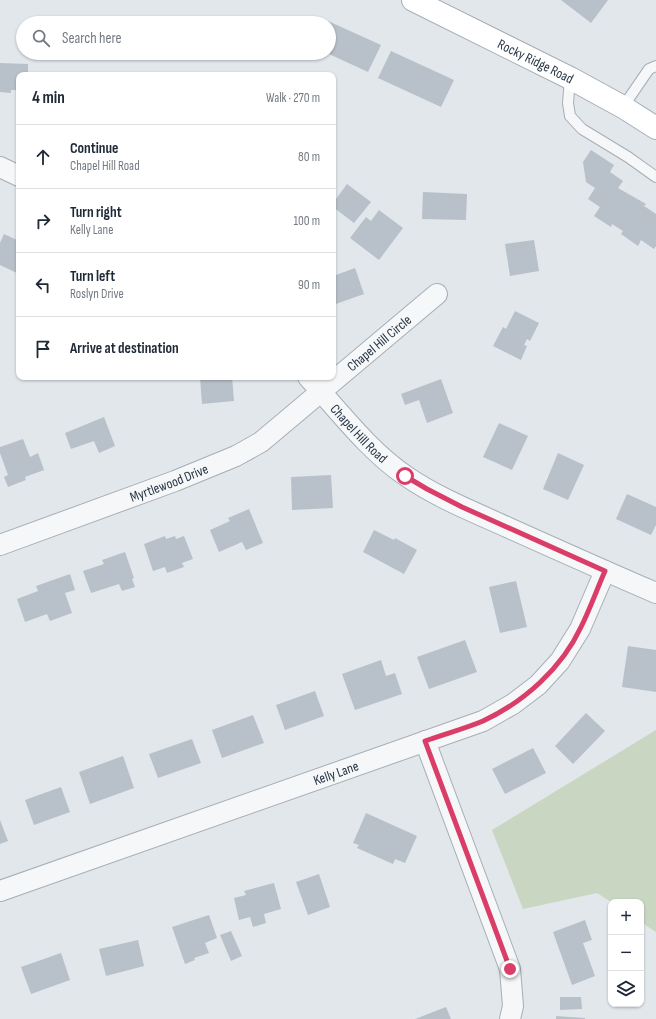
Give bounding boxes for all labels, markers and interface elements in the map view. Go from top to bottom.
search box [16,16,336,60]
icon: search [30,27,52,49]
text: Search here [62,29,122,48]
street label: Rocky Ridge Road [495,35,577,87]
text: 4 min [32,88,65,108]
text: Walk · 270 m [266,90,320,106]
text: Continue [70,139,119,158]
icon: ahead [32,146,54,168]
text: 80 m [298,149,320,165]
text: Chapel Hill Road [70,158,140,174]
text: Turn right [70,203,122,222]
icon: right [32,210,54,232]
text: 100 m [293,213,320,229]
text: Kelly Lane [70,222,113,238]
text: Turn left [70,267,115,286]
icon: left [32,274,54,296]
text: 90 m [298,277,320,293]
text: Roslyn Drive [70,286,124,302]
street label: Chapel Hill Circle [343,311,415,375]
icon: arrive [32,338,54,360]
text: Arrive at destination [70,339,179,358]
street label: Chapel Hill Road [327,400,391,466]
street label: Myrtlewood Drive [127,460,210,505]
route start [396,467,414,485]
street label: Kelly Lane [311,757,361,789]
map controls [608,899,644,1007]
button: + [608,899,644,935]
button: − [608,935,644,971]
route end [501,960,519,978]
button: layers [608,971,644,1007]

